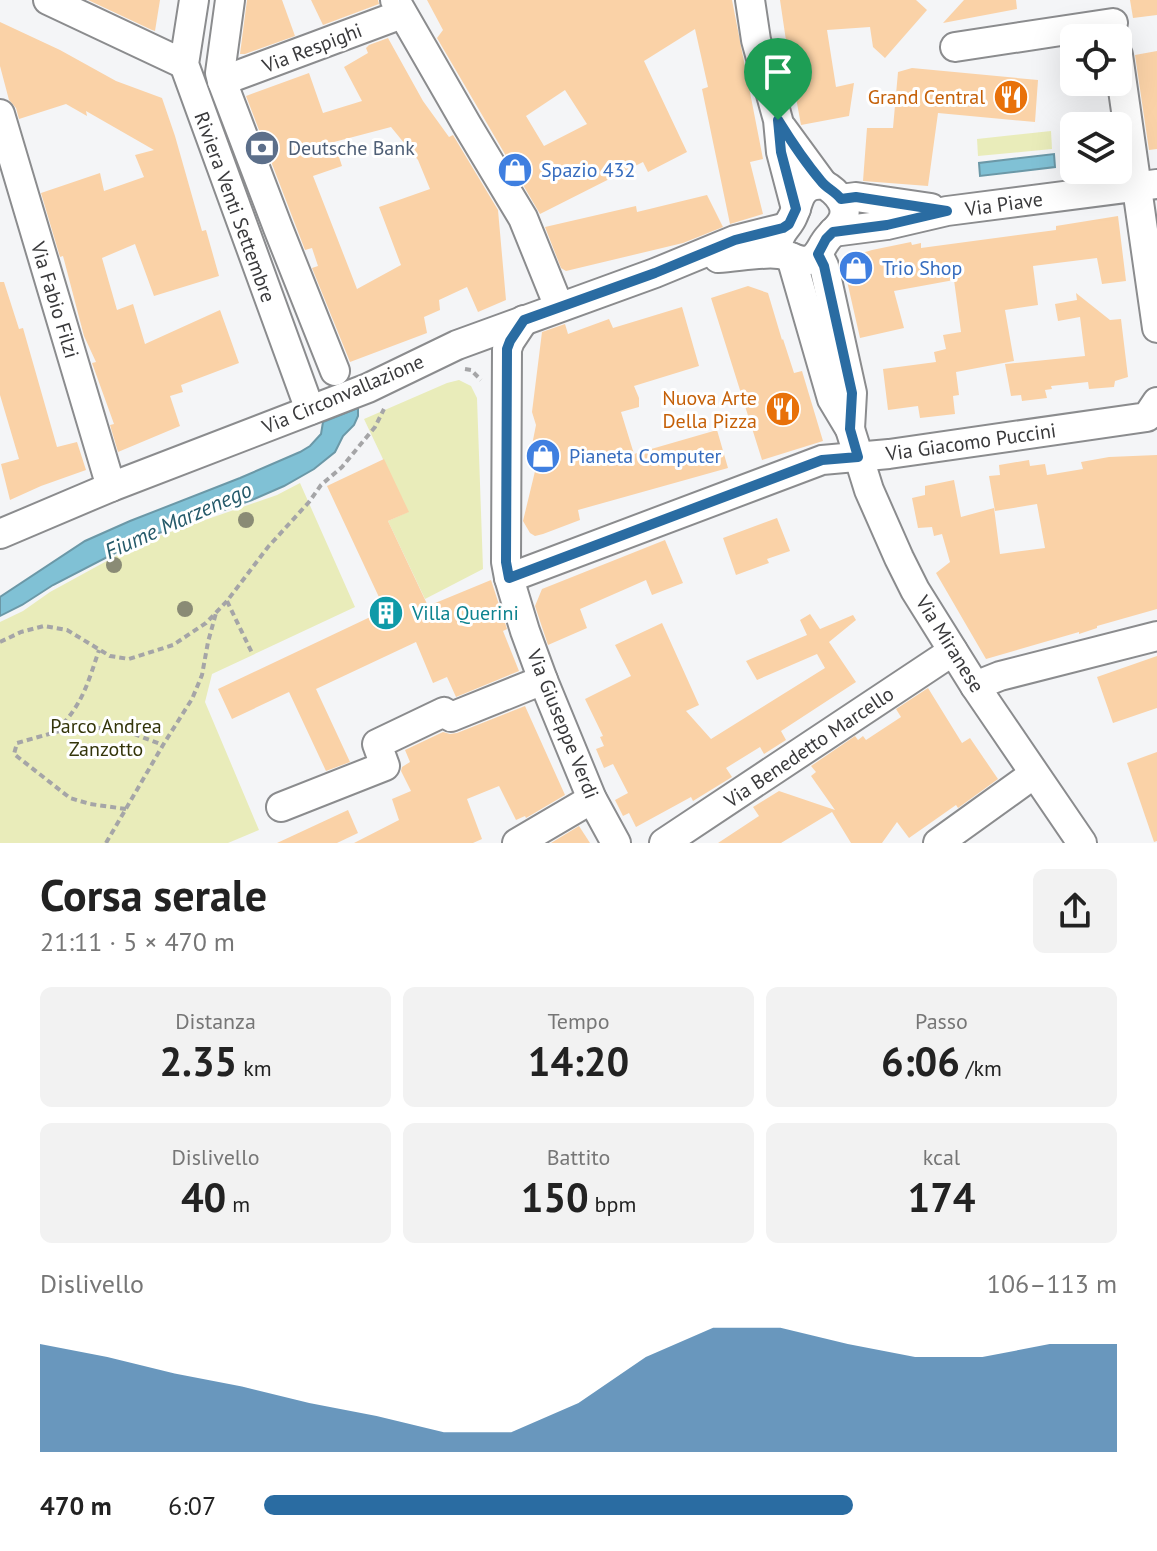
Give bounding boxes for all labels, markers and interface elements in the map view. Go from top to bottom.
street label: Via Respighi [258,17,366,79]
map controls [1060,24,1132,184]
button: locate [1060,24,1132,96]
pin [744,38,812,120]
icon: arrive [756,50,800,94]
restaurant icon: Grand Central [992,78,1030,116]
place label: Grand Central [868,84,985,110]
street label: Riviera Venti Settembre [188,108,282,306]
button: layers [1060,112,1132,184]
bank icon: Deutsche Bank [243,129,281,167]
place label: Deutsche Bank [288,135,415,161]
shop icon: Spazio 432 [496,151,534,189]
place label: Spazio 432 [541,157,635,183]
street label: Via Piave [963,186,1044,222]
street label: Via Fabio Filzi [25,238,85,361]
shop icon: Trio Shop [837,249,875,287]
place label: Trio Shop [882,255,962,281]
street label: Via Circonvallazione [257,348,428,440]
place label: Nuova Arte Della Pizza [662,385,757,434]
restaurant icon: Nuova Arte Della Pizza [764,390,802,428]
street label: Via Giacomo Puccini [883,417,1058,467]
shop icon: Pianeta Computer [524,437,562,475]
place label: Pianeta Computer [569,443,722,469]
water label: Fiume Marzenego [100,475,256,565]
street label: Via Miranese [909,590,990,697]
building icon: Villa Querini [367,594,405,632]
place label: Villa Querini [411,600,519,626]
street label: Via Giuseppe Verdi [521,645,605,802]
street label: Via Benedetto Marcello [718,681,899,814]
park label: Parco Andrea Zanzotto [50,713,162,762]
text: Corsa serale [40,866,267,923]
button: share [1033,869,1117,953]
text: 21:11 · 5 × 470 m [40,925,235,958]
text: Distanza [175,1007,256,1035]
text: Tempo [547,1007,610,1035]
text: Passo [915,1007,968,1035]
text: 2.35 [159,1035,237,1087]
text: 14:20 [528,1035,629,1087]
text: 6:06 [881,1035,960,1087]
text: km [237,1054,272,1082]
text: /km [960,1054,1002,1082]
text: Dislivello [171,1143,260,1171]
text: Battito [547,1143,610,1171]
text: kcal [923,1143,960,1171]
text: 40 [181,1171,226,1223]
text: 150 [521,1171,589,1223]
text: 174 [907,1171,976,1223]
text: m [226,1190,250,1218]
text: bpm [589,1190,636,1218]
text: Dislivello [40,1267,144,1300]
text: 106–113 m [987,1267,1117,1300]
text: 470 m [40,1489,112,1522]
text: 6:07 [168,1489,216,1522]

